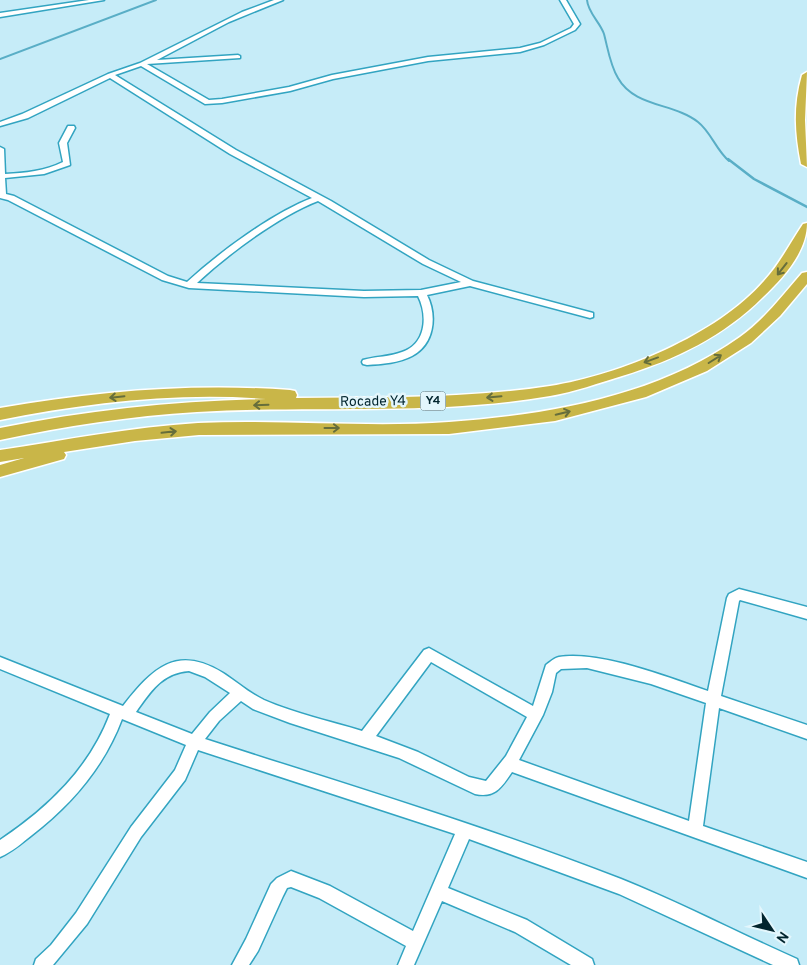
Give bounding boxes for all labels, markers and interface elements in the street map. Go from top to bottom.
one-way arrow [777,262,788,275]
one-way arrow [708,354,722,364]
one-way arrow [643,356,659,366]
one-way arrow [109,392,125,402]
road number: Y4 [420,392,446,411]
one-way arrow [486,392,502,402]
street label: Rocade Y4 [340,393,406,411]
one-way arrow [254,400,270,409]
one-way arrow [555,408,571,417]
one-way arrow [324,423,340,433]
one-way arrow [161,427,177,436]
north arrow [747,905,797,955]
text: N [772,928,791,946]

